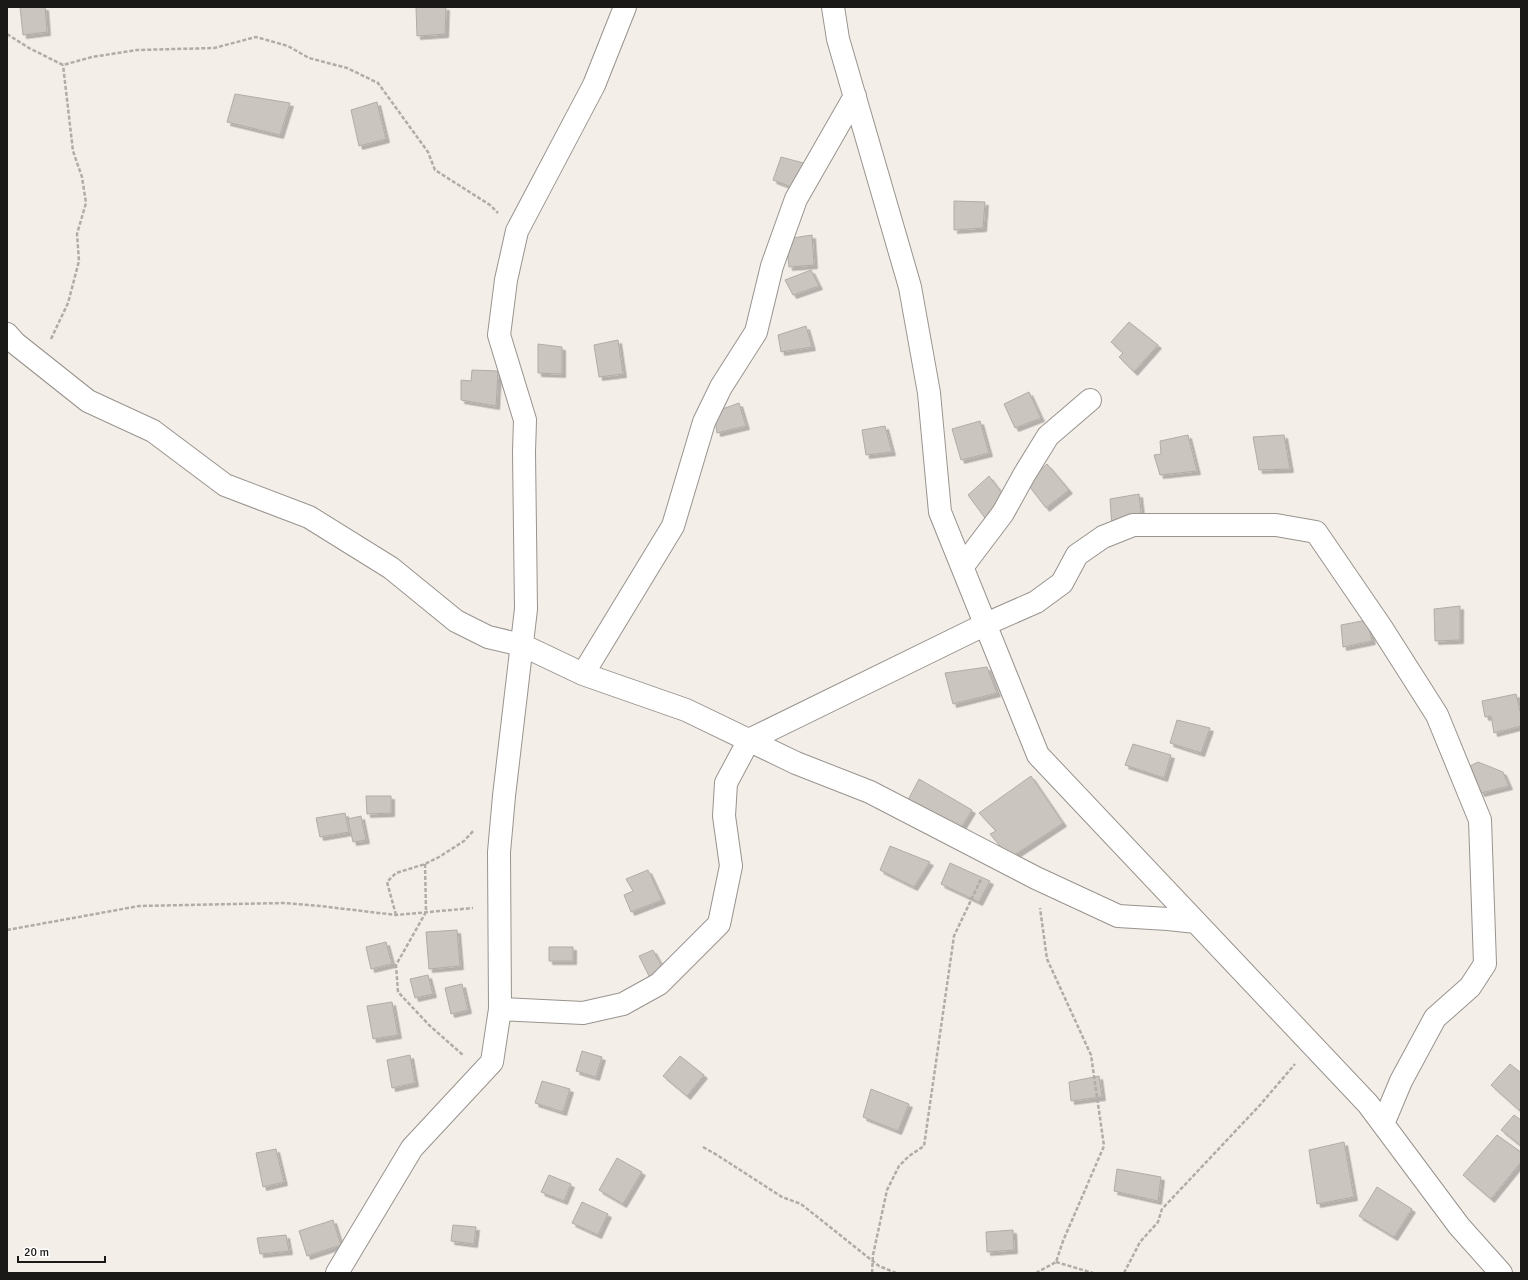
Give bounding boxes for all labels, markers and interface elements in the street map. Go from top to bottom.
scale bar [18,1238,105,1264]
text: 20 m [24,1245,49,1260]

